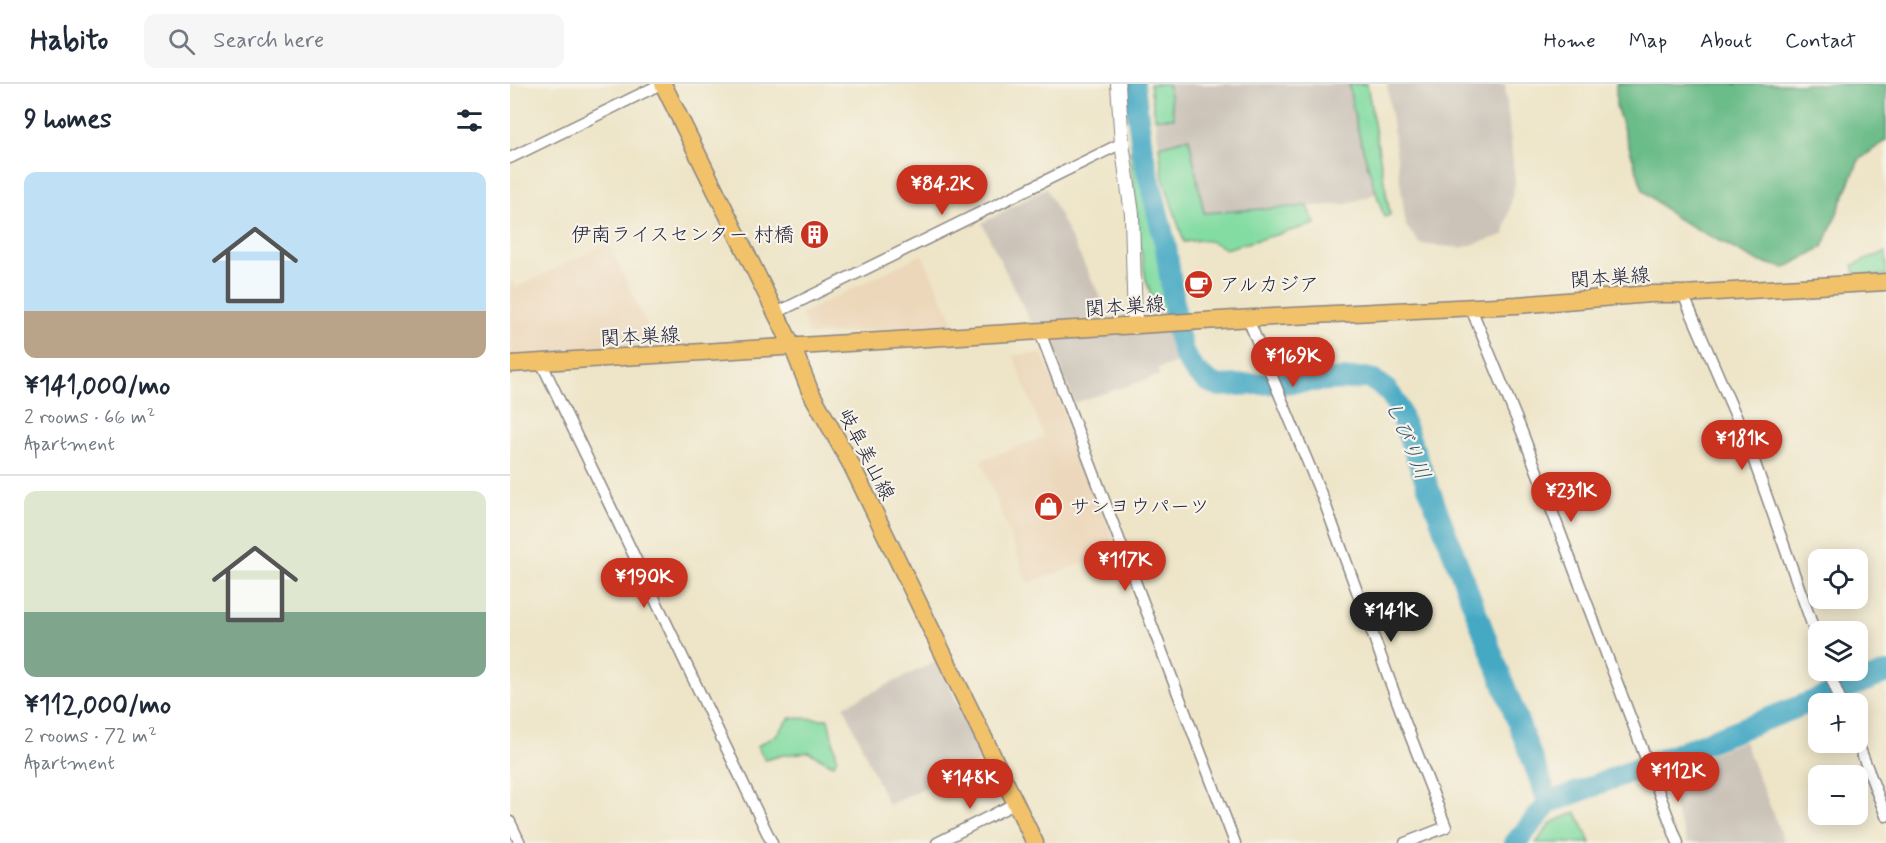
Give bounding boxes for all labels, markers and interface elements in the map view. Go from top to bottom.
search box [144,14,564,68]
text: Habito [30,23,108,60]
icon: search [165,25,198,58]
text: Search here [213,27,324,55]
text: Home [1544,27,1596,55]
text: Map [1629,27,1667,55]
text: About [1700,27,1752,55]
text: Contact [1785,27,1856,55]
text: 9 homes [24,103,112,137]
icon: filters [453,104,486,137]
pin: ¥84.2K [893,165,991,216]
text: ¥84.2K [910,171,974,198]
icon: home [201,211,309,319]
building icon: 伊南ライスセンター 村橋 [799,218,831,250]
place label: 伊南ライスセンター 村橋 [571,222,794,249]
street label: 関本巣線 [1569,262,1651,295]
cafe icon: アルカジア [1183,268,1215,300]
place label: アルカジア [1220,272,1319,299]
street label: 関本巣線 [1084,291,1166,324]
street label: 関本巣線 [599,322,681,353]
pin: ¥169K [1251,337,1335,388]
text: ¥169K [1265,343,1321,370]
text: ¥141,000/mo [24,370,170,404]
water label: しびり川 [1378,396,1436,485]
text: 2 rooms · 66 m² [24,404,155,431]
street label: 岐阜美山線 [831,404,900,505]
pin: ¥181K [1700,420,1784,471]
text: ¥181K [1715,426,1769,453]
text: Apartment [24,431,115,458]
pin: ¥231K [1529,472,1613,523]
text: ¥231K [1545,478,1597,505]
shop icon: サンヨウパーツ [1033,490,1065,522]
place label: サンヨウパーツ [1070,494,1210,521]
icon: home [201,530,309,638]
pin: ¥117K [1083,541,1167,592]
text: ¥117K [1098,547,1152,574]
map controls [1808,549,1868,825]
button: locate [1808,549,1868,609]
pin: ¥190K [602,558,686,609]
text: ¥190K [615,564,673,591]
pin: ¥141K [1349,592,1433,643]
text: ¥141K [1364,598,1418,625]
button: layers [1808,621,1868,681]
text: ¥112,000/mo [24,689,171,723]
button: + [1808,693,1868,753]
text: 2 rooms · 72 m² [24,723,157,750]
text: Apartment [24,750,115,777]
pin: ¥112K [1636,752,1720,803]
text: ¥112K [1650,758,1706,785]
pin: ¥148K [928,759,1012,810]
text: ¥148K [941,765,999,792]
button: − [1808,765,1868,825]

